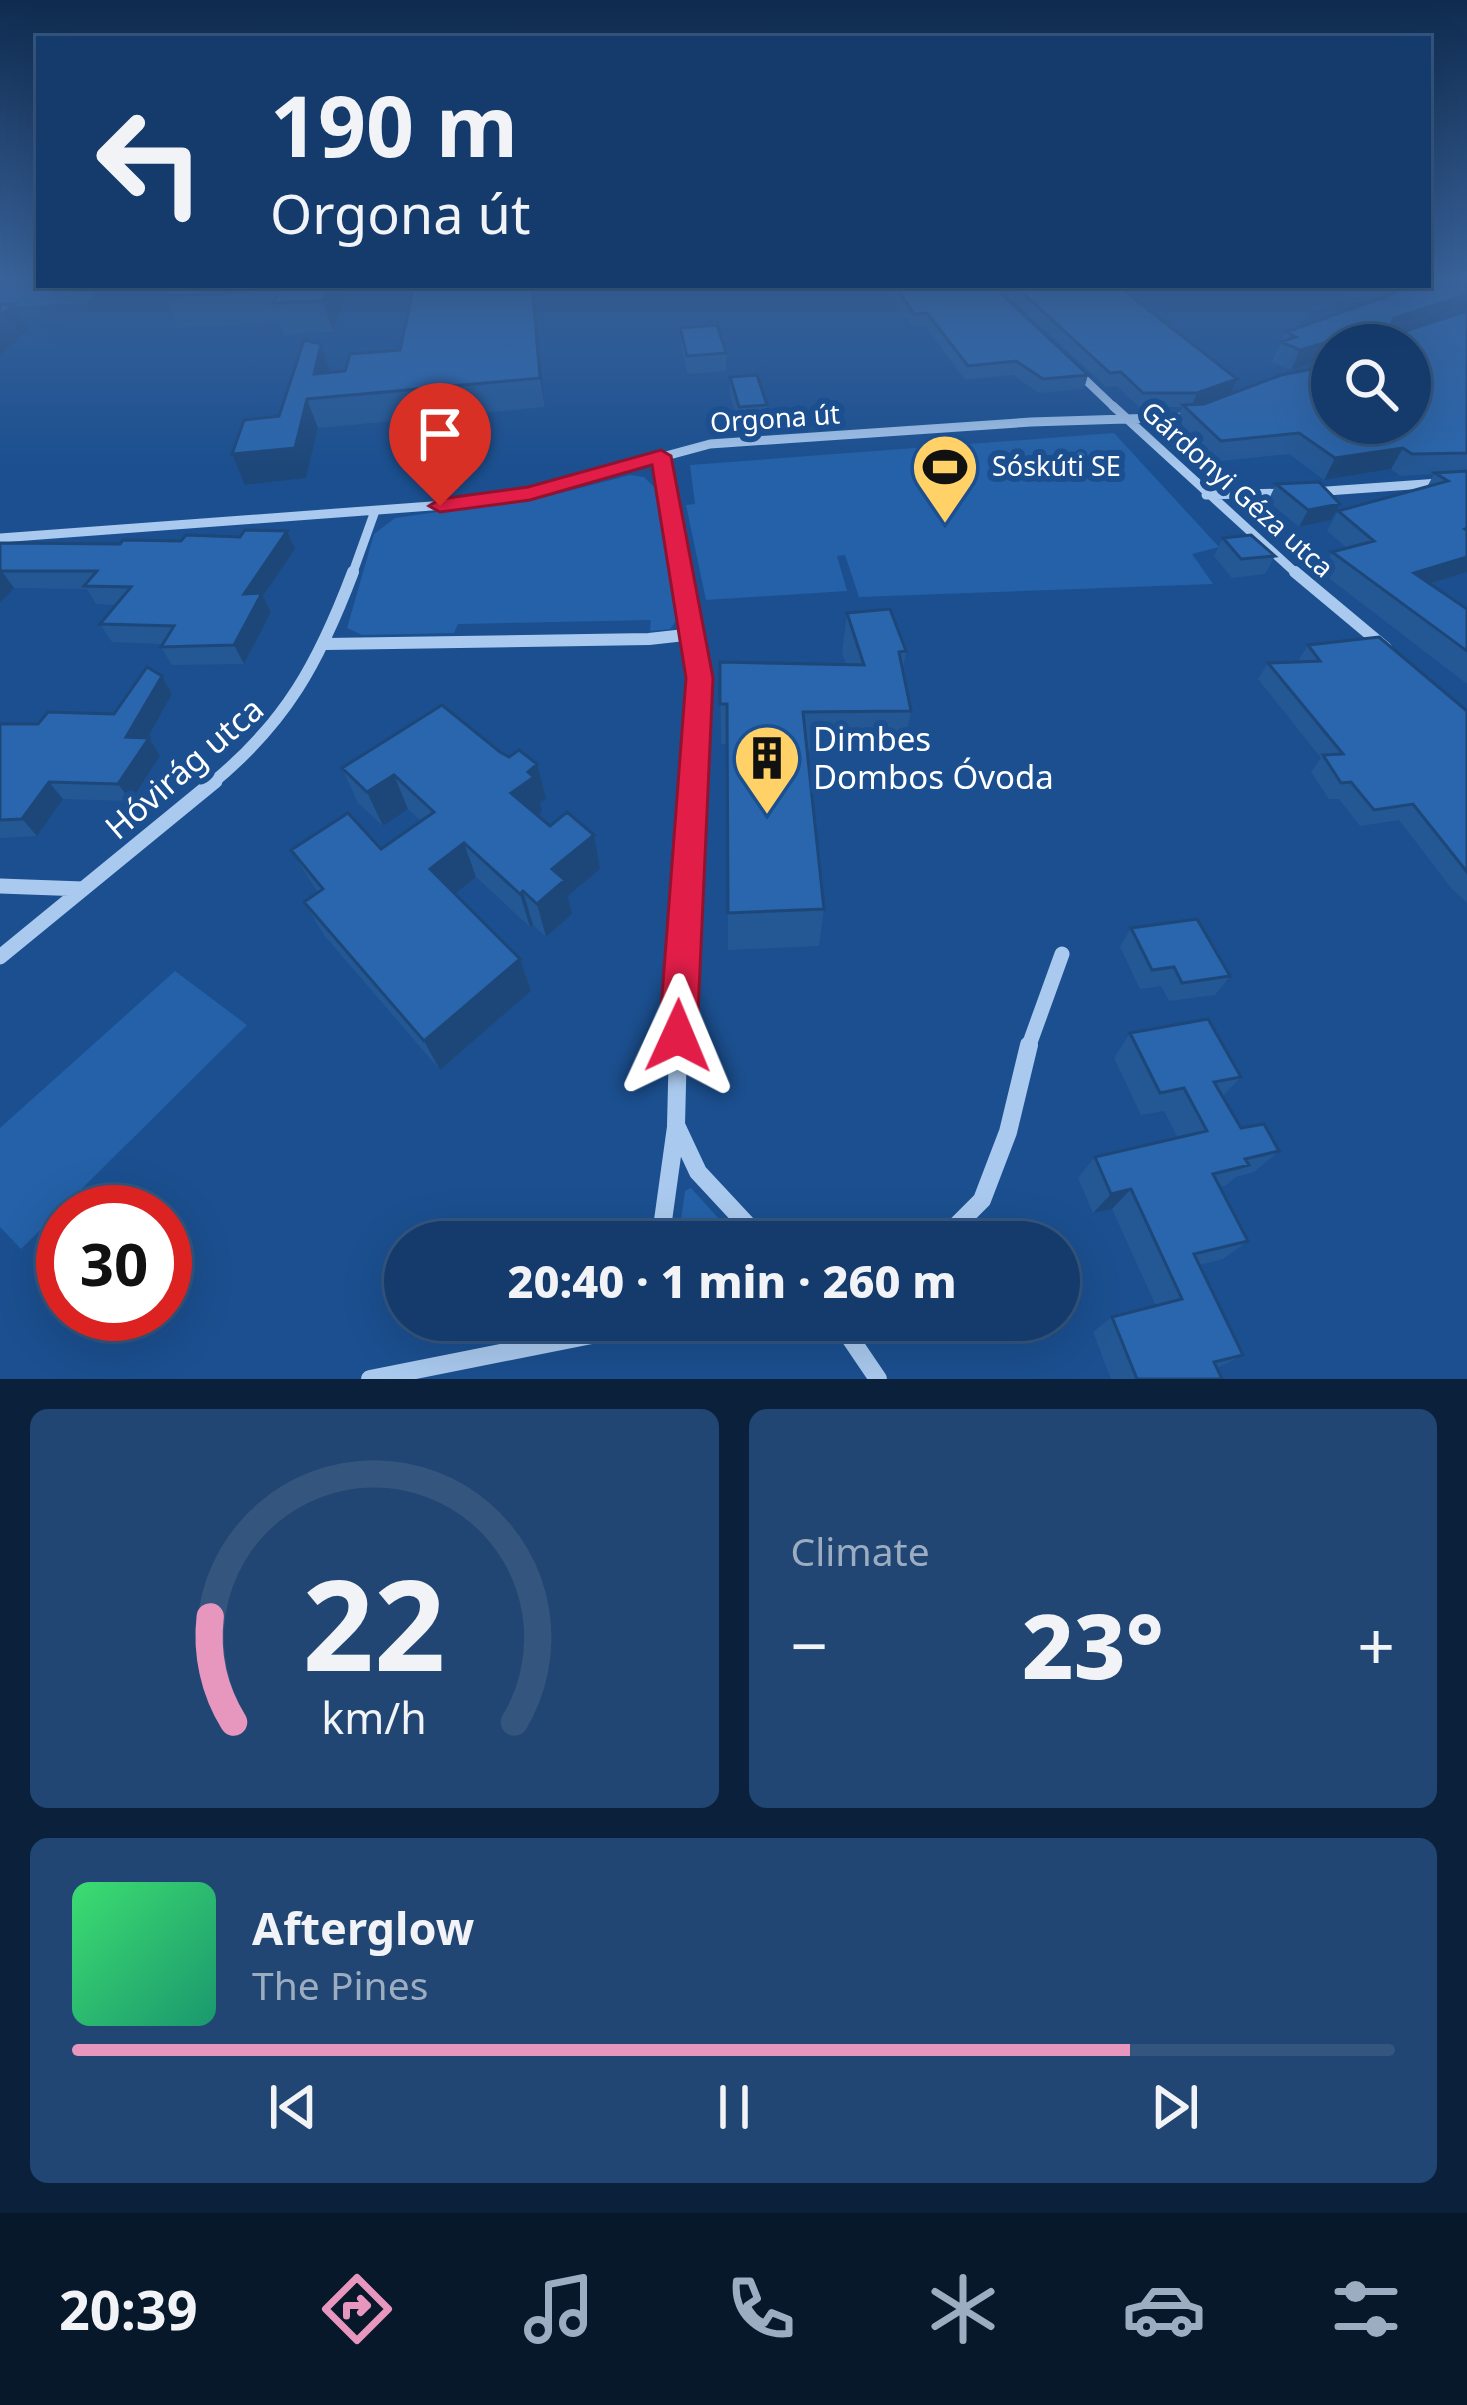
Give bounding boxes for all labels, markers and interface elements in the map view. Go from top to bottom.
text: 190 m [270,67,518,182]
icon: left [72,84,228,240]
text: Orgona út [270,176,530,250]
map controls [1311,324,1431,444]
button: search [1311,324,1431,444]
pin [389,383,491,506]
street label: Gárdonyi Géza utca [1134,393,1342,585]
street label: Orgona út [709,394,841,440]
icon: arrive [407,401,473,467]
sports icon: Sóskúti SE [910,432,980,526]
place label: Sóskúti SE [992,447,1121,484]
street label: Hóvirág utca [95,686,272,849]
place label: Dimbes Dombos Óvoda [813,716,1054,799]
building icon: Dimbes Dombos Óvoda [732,723,802,817]
position arrow [615,973,741,1099]
speed limit sign: 30 [36,1185,192,1341]
text: 20:40 · 1 min · 260 m [507,1250,957,1311]
text: Climate [791,1524,930,1577]
text: 22 [303,1538,446,1708]
text: 23° [1022,1583,1164,1705]
text: − [791,1599,828,1689]
text: + [1357,1599,1395,1689]
text: km/h [322,1687,427,1746]
text: Afterglow [252,1897,474,1958]
text: The Pines [252,1958,428,2011]
icon: previous [260,2074,326,2140]
icon: pause [701,2074,767,2140]
icon: next [1142,2074,1208,2140]
icon: directions [315,2267,399,2351]
icon: music [517,2267,601,2351]
icon: phone [719,2267,803,2351]
icon: climate [921,2267,1005,2351]
icon: car [1122,2267,1206,2351]
icon: filters [1324,2267,1408,2351]
text: 20:39 [59,2272,198,2346]

